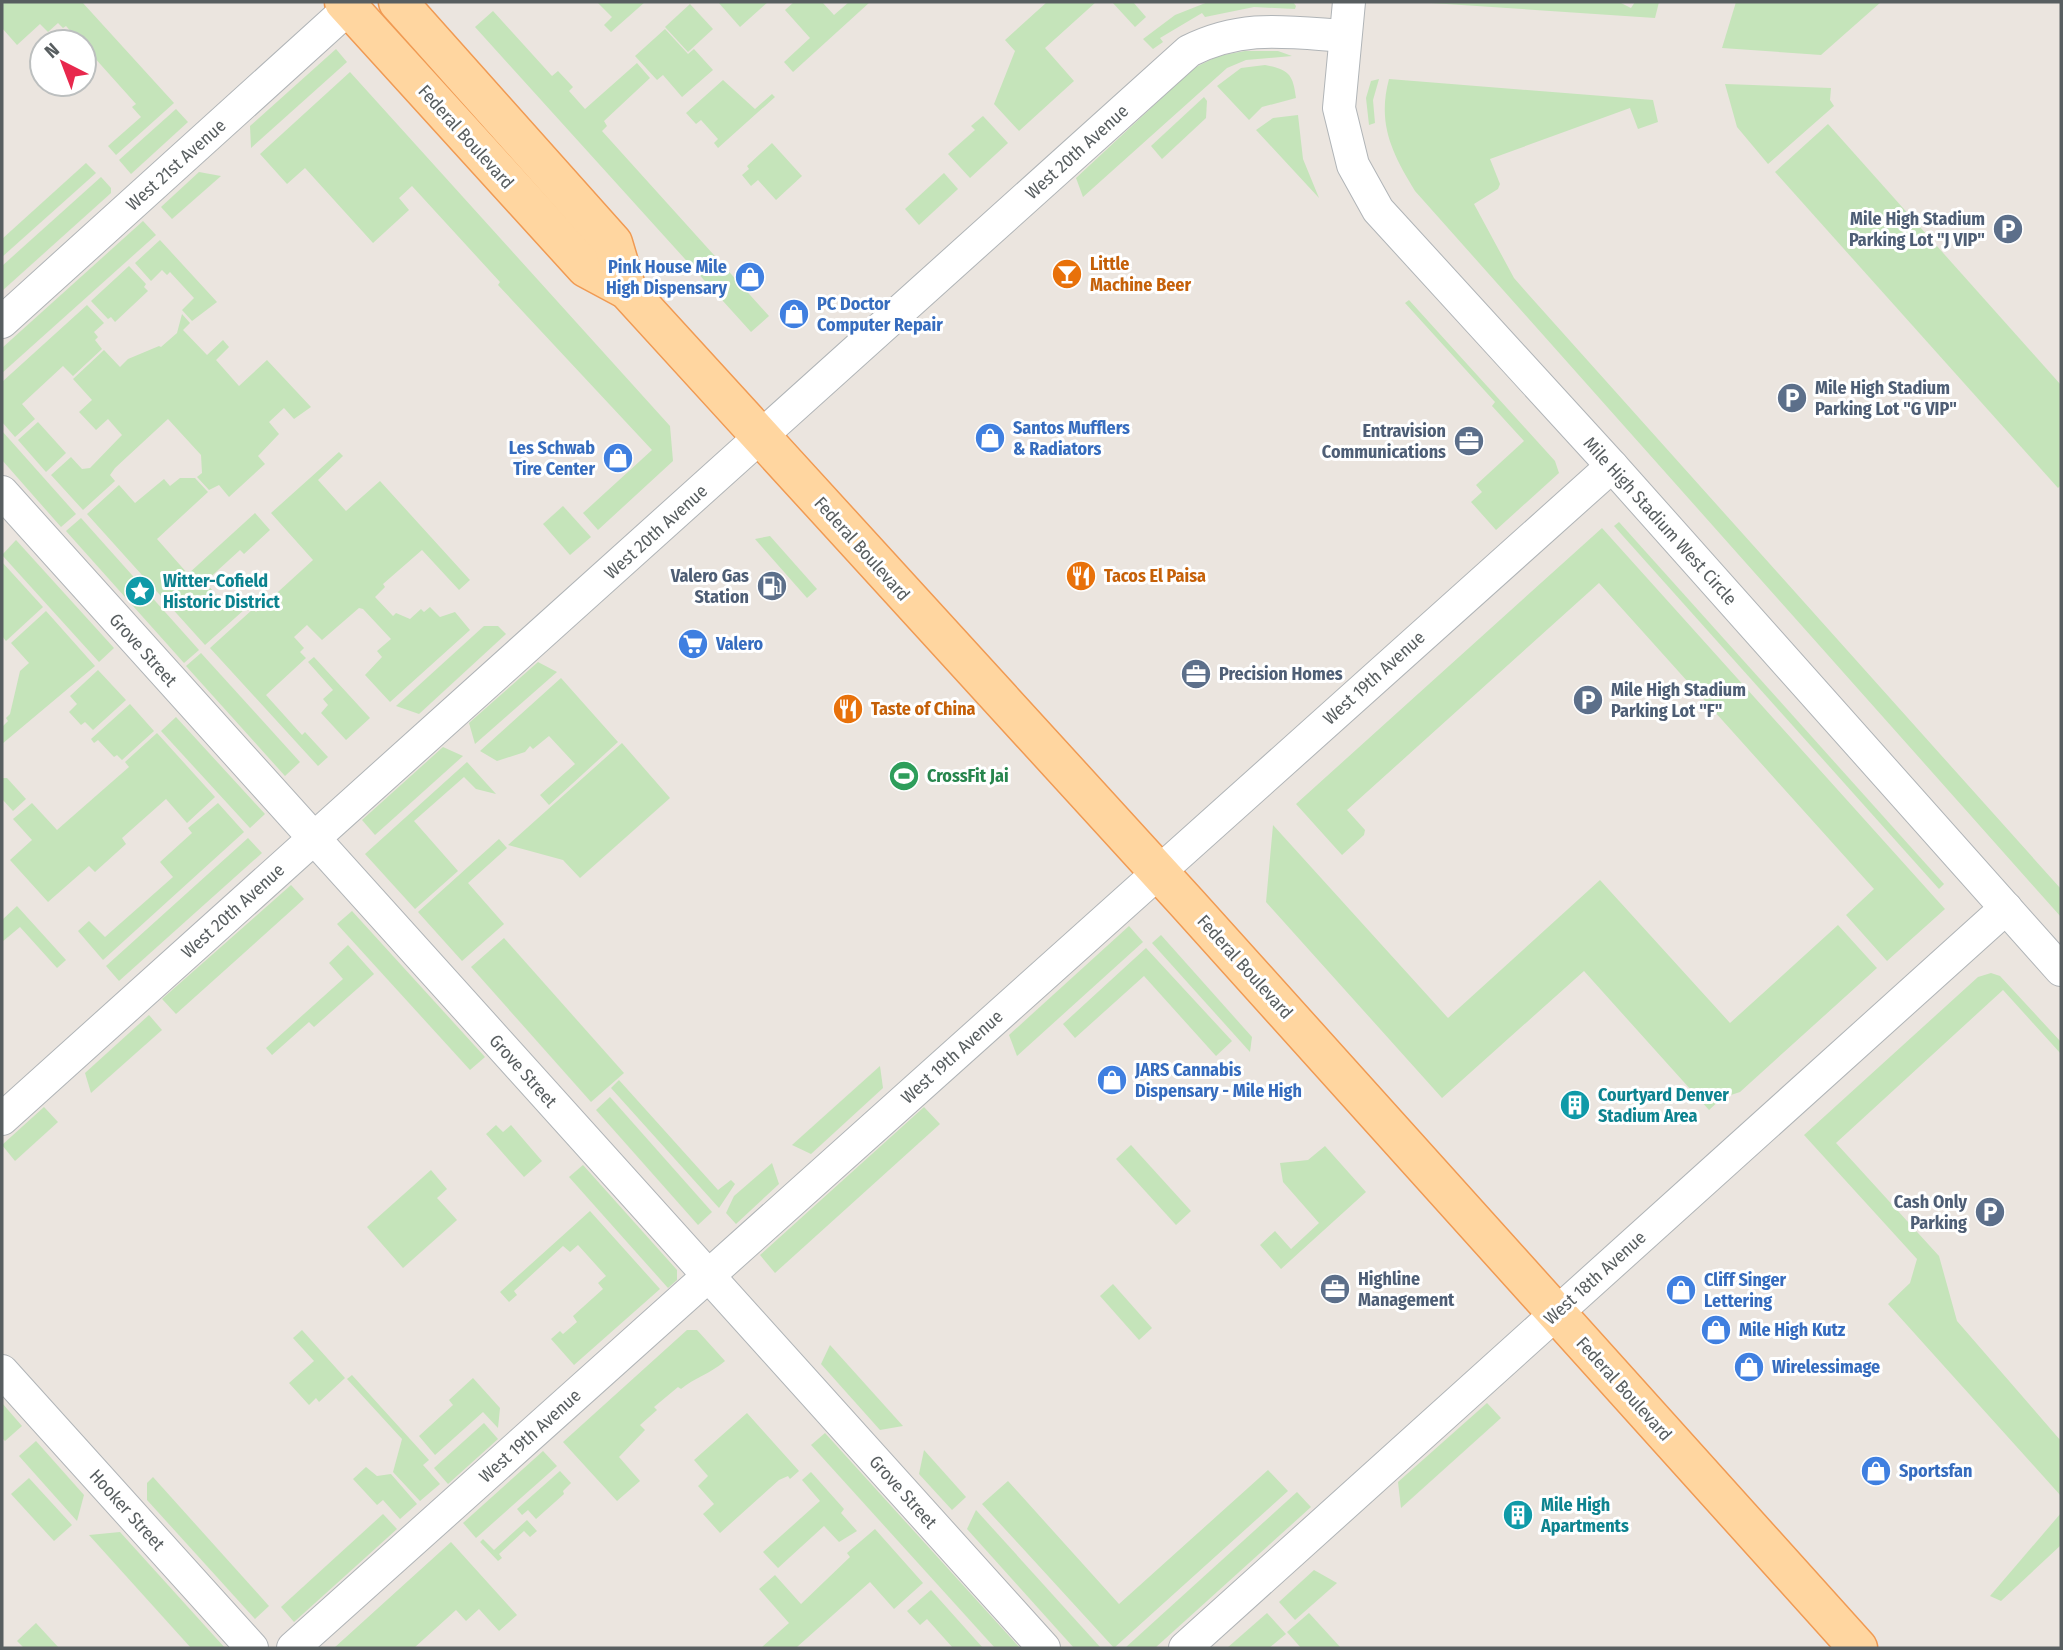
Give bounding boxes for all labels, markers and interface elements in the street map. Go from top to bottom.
north arrow [28,28,98,98]
text: N [40,38,64,63]
street label: Federal Boulevard [414,80,518,194]
street label: West 20th Avenue [1021,100,1133,204]
street label: West 21st Avenue [122,114,230,215]
place label: Mile High Stadium Parking Lot "J VIP" [1849,208,1985,251]
parking icon: Mile High Stadium Parking Lot "J VIP" [1991,212,2025,246]
place label: Little Machine Beer [1090,253,1191,296]
place label: Pink House Mile High Dispensary [606,256,727,299]
bar icon: Little Machine Beer [1050,257,1084,291]
shop icon: Pink House Mile High Dispensary [733,260,767,294]
place label: PC Doctor Computer Repair [817,293,943,336]
shop icon: PC Doctor Computer Repair [777,297,811,331]
place label: Mile High Stadium Parking Lot "G VIP" [1815,377,1957,420]
parking icon: Mile High Stadium Parking Lot "G VIP" [1775,381,1809,415]
place label: Santos Mufflers & Radiators [1013,417,1130,460]
place label: Entravision Communications [1322,420,1446,463]
shop icon: Santos Mufflers & Radiators [973,421,1007,455]
office icon: Entravision Communications [1452,424,1486,458]
street label: Mile High Stadium West Circle [1579,432,1741,610]
place label: Les Schwab Tire Center [509,437,595,480]
shop icon: Les Schwab Tire Center [601,441,635,475]
street label: West 20th Avenue [600,480,712,584]
street label: Federal Boulevard [810,492,914,606]
restaurant icon: Tacos El Paisa [1064,559,1098,593]
place label: Valero Gas Station [670,565,749,608]
place label: Tacos El Paisa [1104,565,1206,587]
fuel station icon: Valero Gas Station [755,569,789,603]
place label: Witter-Cofield Historic District [163,570,281,613]
place icon: Witter-Cofield Historic District [123,574,157,608]
street label: Grove Street [104,609,182,691]
street label: West 19th Avenue [1319,626,1430,729]
supermarket icon: Valero [676,627,710,661]
place label: Valero [715,633,764,655]
office icon: Precision Homes [1179,657,1213,691]
place label: Precision Homes [1219,663,1343,685]
place label: Mile High Stadium Parking Lot "F" [1611,679,1746,722]
parking icon: Mile High Stadium Parking Lot "F" [1571,683,1605,717]
restaurant icon: Taste of China [831,692,865,726]
place label: Taste of China [871,698,976,720]
sports icon: CrossFit Jai [887,759,921,793]
place label: CrossFit Jai [927,765,1009,787]
street label: West 20th Avenue [177,859,289,963]
street label: Federal Boulevard [1193,910,1297,1024]
street label: West 19th Avenue [897,1005,1008,1108]
street label: Grove Street [484,1030,562,1112]
place label: JARS Cannabis Dispensary - Mile High [1134,1059,1302,1102]
shop icon: JARS Cannabis Dispensary - Mile High [1095,1063,1129,1097]
place label: Courtyard Denver Stadium Area [1598,1084,1729,1127]
building icon: Courtyard Denver Stadium Area [1558,1088,1592,1122]
place label: Cash Only Parking [1894,1191,1967,1234]
parking icon: Cash Only Parking [1973,1195,2007,1229]
street label: West 18th Avenue [1539,1226,1651,1330]
place label: Highline Management [1358,1268,1455,1311]
place label: Cliff Singer Lettering [1704,1269,1787,1312]
office icon: Highline Management [1318,1272,1352,1306]
shop icon: Cliff Singer Lettering [1664,1273,1698,1307]
shop icon: Mile High Kutz [1699,1313,1733,1347]
place label: Mile High Kutz [1739,1319,1846,1341]
street label: Federal Boulevard [1572,1332,1676,1446]
shop icon: Wirelessimage [1732,1350,1766,1384]
place label: Wirelessimage [1772,1356,1880,1378]
street label: West 19th Avenue [475,1384,586,1487]
street label: Grove Street [864,1451,942,1533]
shop icon: Sportsfan [1859,1454,1893,1488]
place label: Sportsfan [1899,1460,1972,1482]
street label: Hooker Street [85,1465,169,1555]
place label: Mile High Apartments [1540,1494,1629,1537]
building icon: Mile High Apartments [1501,1498,1535,1532]

